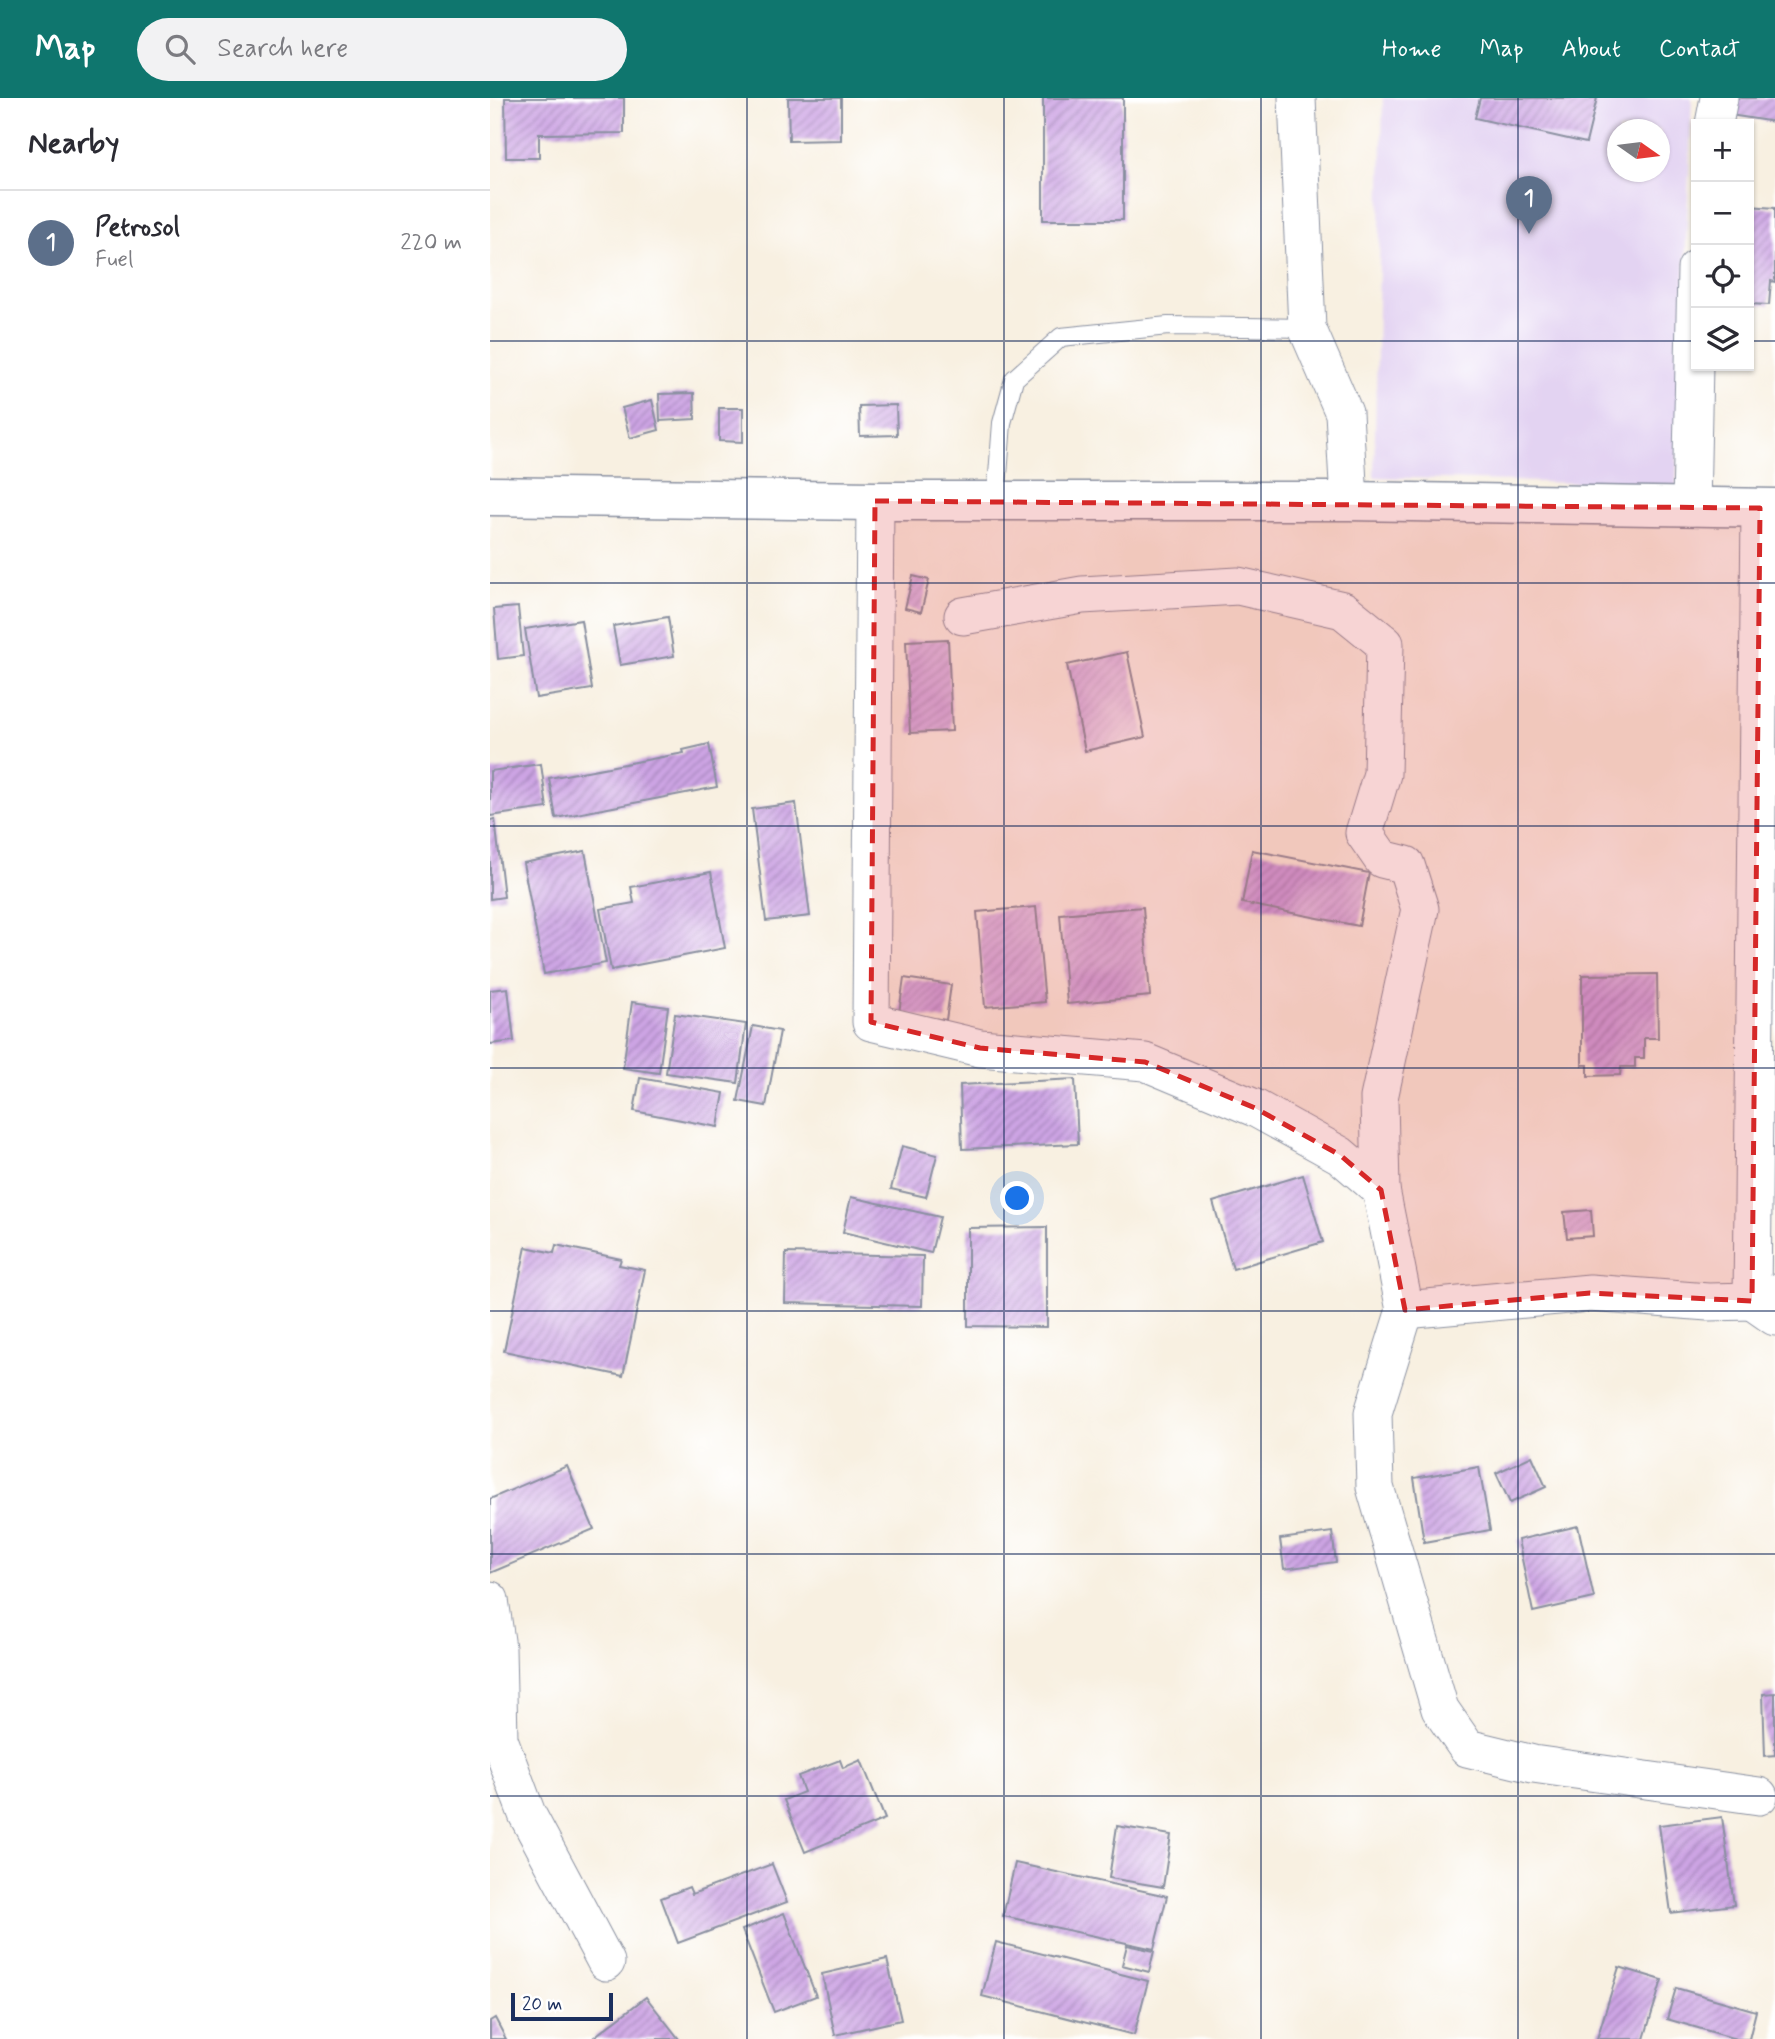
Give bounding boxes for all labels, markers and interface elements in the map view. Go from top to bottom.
search box [137,18,627,81]
text: Map [35,27,95,71]
icon: search [161,30,199,68]
text: Search here [217,32,348,66]
text: Home [1382,34,1442,65]
text: Map [1480,34,1524,65]
text: About [1562,34,1621,65]
text: Contact [1659,34,1740,65]
north arrow [1607,119,1670,182]
map controls [1691,119,1754,371]
button: + [1691,119,1754,182]
text: Nearby [28,124,119,163]
pin: 1 [1506,176,1552,234]
button: − [1691,182,1754,245]
text: Petrosol [95,211,180,245]
text: 1 [46,228,56,258]
text: 220 m [400,228,462,258]
text: Fuel [95,245,134,275]
button: locate [1691,245,1754,308]
button: layers [1691,308,1754,371]
your location [1000,1181,1034,1215]
scale bar [511,1990,612,2022]
text: 20 m [522,1992,562,2017]

